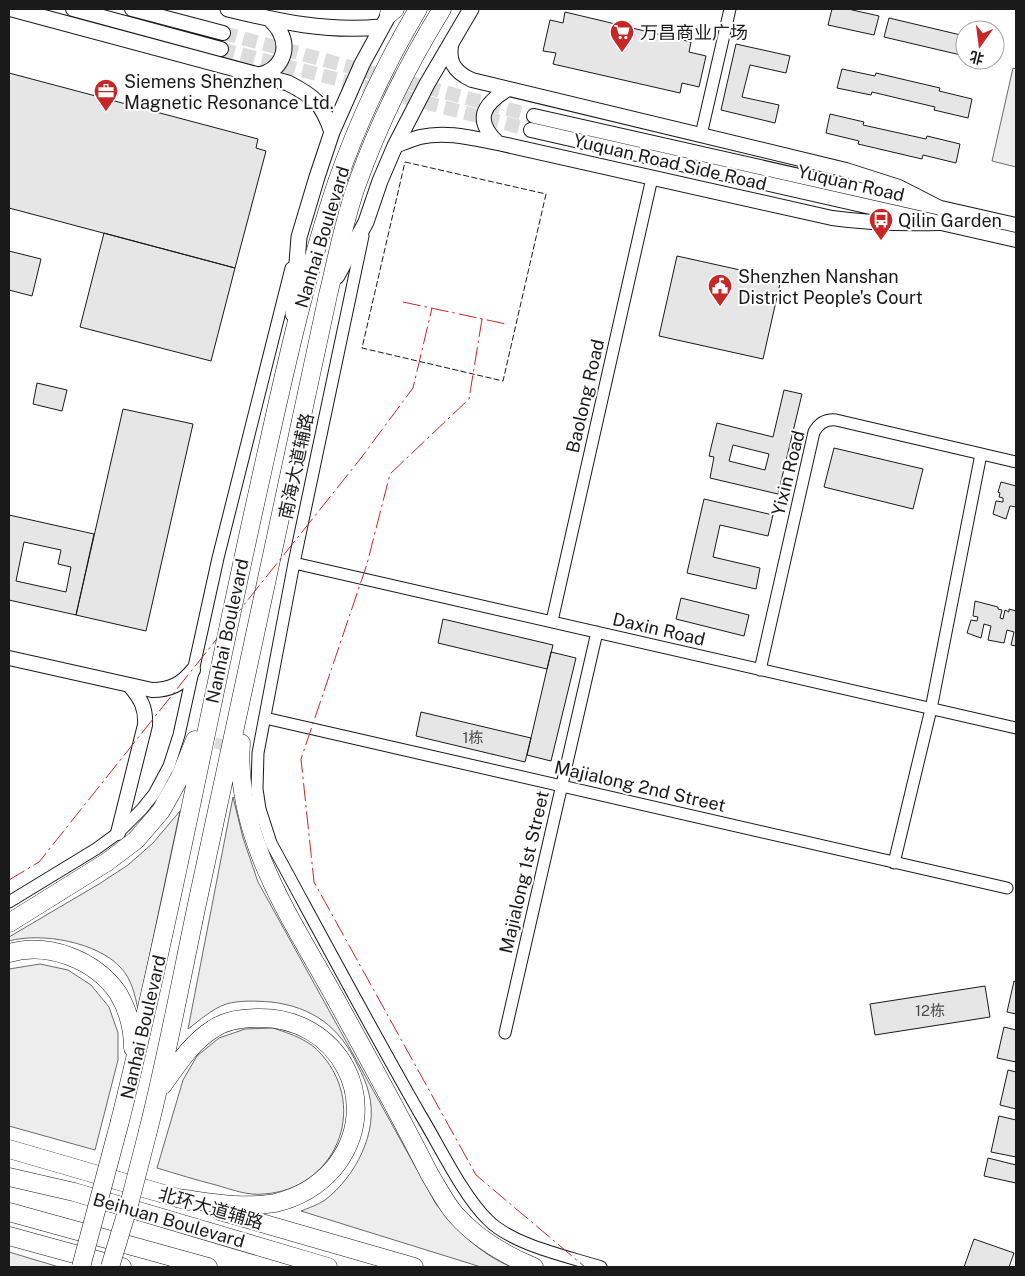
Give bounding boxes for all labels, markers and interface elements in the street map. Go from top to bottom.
supermarket icon: 万昌商业广场 [609,19,635,53]
north arrow [955,20,1005,70]
place label: 万昌商业广场 [640,22,748,43]
text: 北 [968,48,986,67]
place label: Siemens Shenzhen Magnetic Resonance Ltd. [124,71,334,113]
office icon: Siemens Shenzhen Magnetic Resonance Ltd. [93,78,119,112]
street label: Yuquan Road Side Road [571,130,769,194]
street label: Yuquan Road [796,161,906,205]
street label: Nanhai Boulevard [290,163,354,311]
bus stop icon: Qilin Garden [868,207,894,241]
place label: Qilin Garden [898,210,1002,231]
place label: Shenzhen Nanshan District People's Court [738,266,923,308]
public building icon: Shenzhen Nanshan District People's Court [707,273,733,307]
street label: Baolong Road [562,337,608,455]
street label: 南海大道辅路 [275,411,317,521]
street label: Yixin Road [767,428,809,518]
street label: Nanhai Boulevard [201,557,253,705]
street label: Daxin Road [611,608,707,650]
house number: 1栋 [462,729,484,746]
street label: Majialong 2nd Street [552,756,728,816]
street label: Majialong 1st Street [495,789,553,955]
street label: Nanhai Boulevard [116,953,170,1101]
house number: 12栋 [915,1002,945,1019]
street label: 北环大道辅路 [156,1183,266,1233]
street label: Beihuan Boulevard [91,1188,247,1252]

